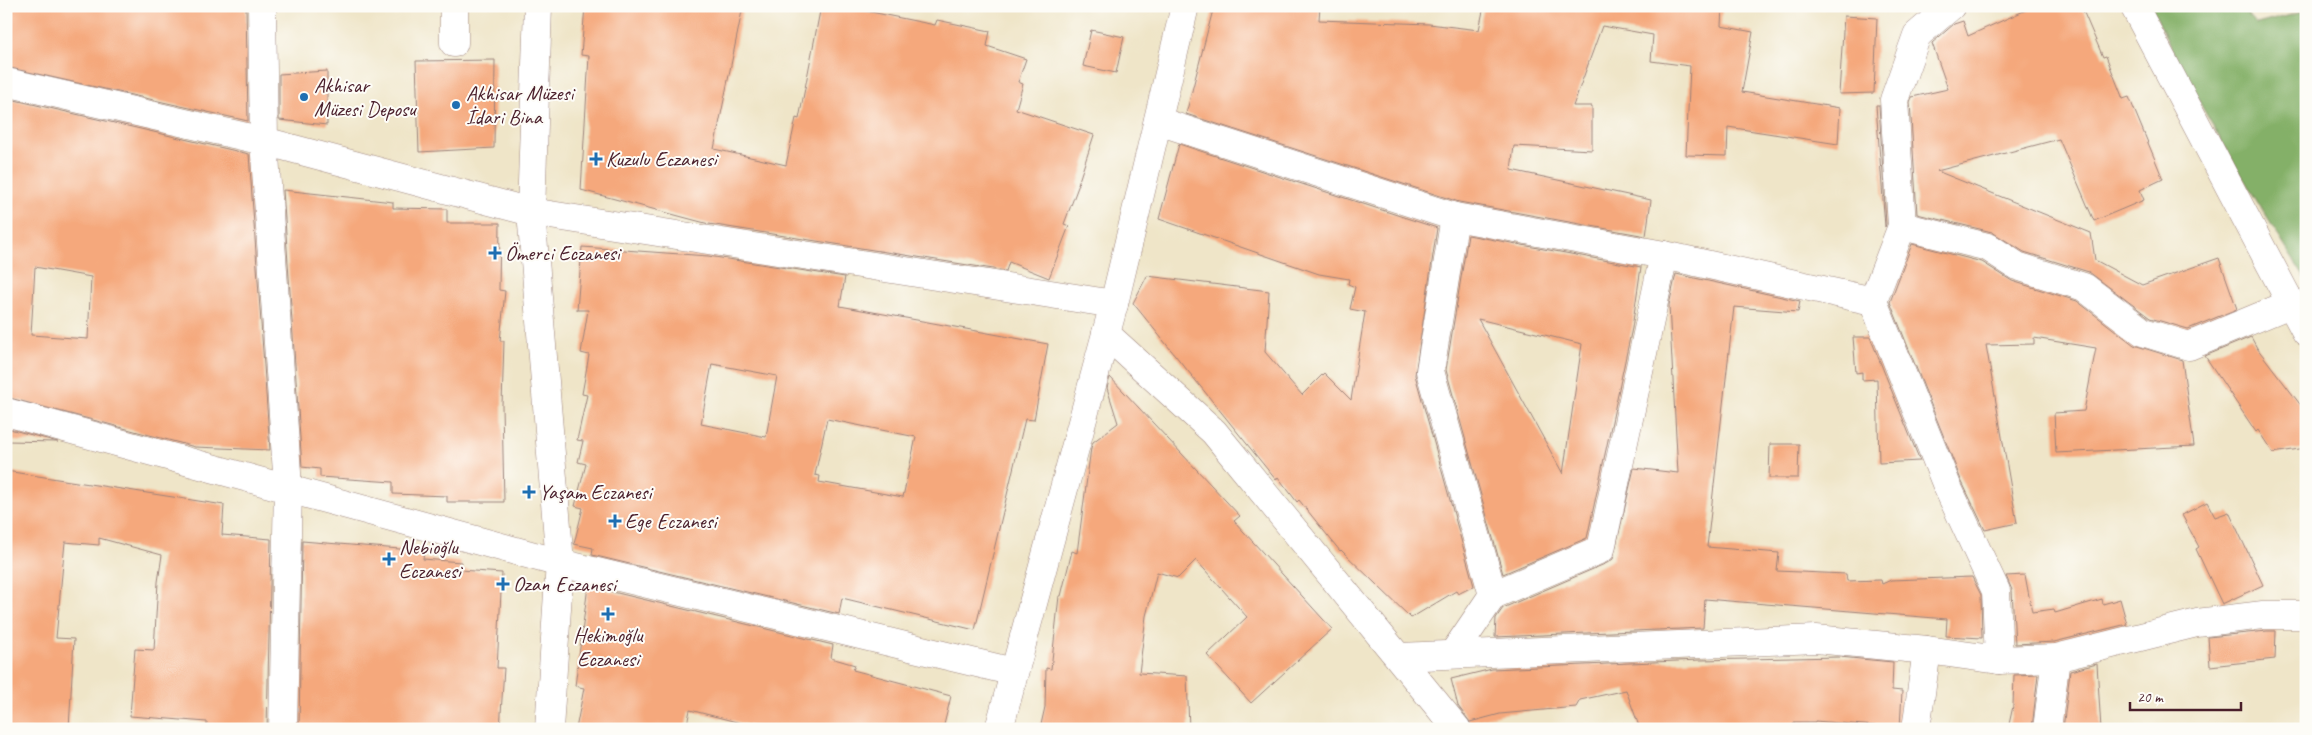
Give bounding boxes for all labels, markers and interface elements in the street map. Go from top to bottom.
place label: Akhisar Müzesi Deposu [314,72,417,122]
place label: Akhisar Müzesi İdari Bina [466,80,576,130]
marker: Akhisar Müzesi Deposu [298,91,310,103]
marker: Akhisar Müzesi İdari Bina [450,99,462,111]
place label: Kuzulu Eczanesi [606,146,720,172]
marker: Kuzulu Eczanesi [590,153,602,165]
place label: Ömerci Eczanesi [505,240,623,266]
marker: Ömerci Eczanesi [489,247,501,259]
place label: Yaşam Eczanesi [539,479,654,505]
marker: Yaşam Eczanesi [523,486,535,498]
place label: Ege Eczanesi [625,508,720,534]
marker: Ege Eczanesi [609,515,621,527]
place label: Nebioğlu Eczanesi [399,534,464,584]
marker: Nebioğlu Eczanesi [383,553,395,565]
place label: Ozan Eczanesi [513,571,619,597]
marker: Ozan Eczanesi [497,578,509,590]
marker: Hekimoğlu Eczanesi [602,608,614,620]
place label: Hekimoğlu Eczanesi [573,622,644,672]
scale bar [2130,680,2241,712]
text: 20 m [2137,688,2164,707]

